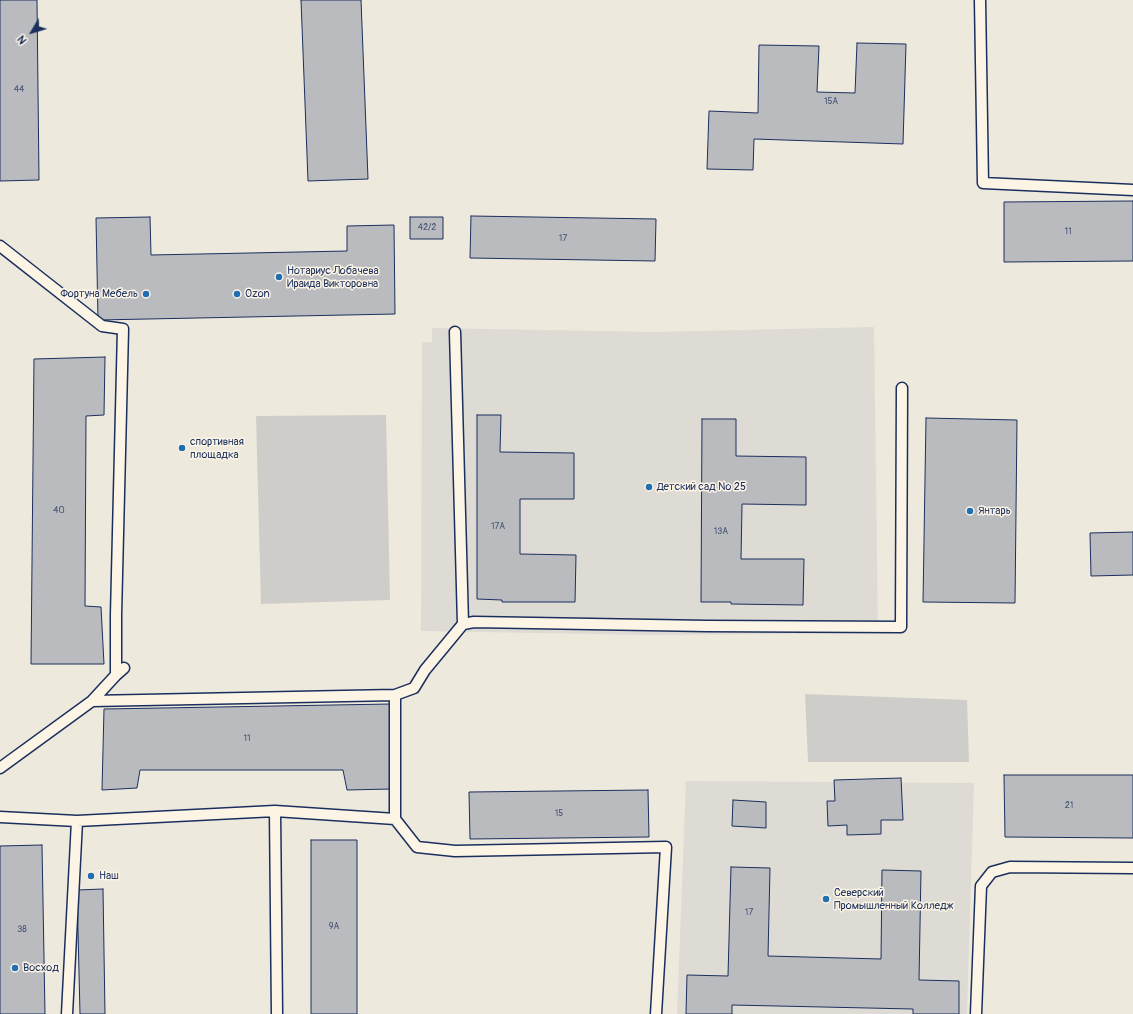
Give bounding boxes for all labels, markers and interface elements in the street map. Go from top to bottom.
north arrow [12,12,52,52]
text: N [15,33,30,47]
house number: 44 [14,85,24,95]
house number: 15А [824,97,838,107]
house number: 42/2 [418,223,436,233]
house number: 11 [1064,227,1072,237]
house number: 17 [559,234,567,244]
place label: Нотариус Лобачева Ираида Викторовна [287,264,379,290]
marker: Нотариус Лобачева Ираида Викторовна [274,272,284,282]
place label: Фортуна Мебель [60,287,138,301]
place label: Ozon [245,287,270,301]
marker: Фортуна Мебель [141,289,151,299]
marker: Ozon [232,289,242,299]
place label: спортивная площадка [190,435,244,461]
marker: спортивная площадка [177,443,187,453]
place label: Детский сад № 25 [657,480,746,494]
marker: Детский сад № 25 [644,482,654,492]
place label: Янтарь [978,504,1011,518]
house number: 40 [53,506,65,516]
marker: Янтарь [965,506,975,516]
house number: 17А [491,522,505,532]
house number: 13А [714,527,728,537]
house number: 11 [243,734,251,744]
house number: 21 [1065,801,1073,811]
house number: 15 [555,809,563,819]
place label: Наш [99,869,119,883]
marker: Наш [86,871,96,881]
place label: Северский Промышленный Колледж [834,886,954,912]
marker: Северский Промышленный Колледж [821,894,831,904]
house number: 17 [745,908,753,918]
house number: 9А [329,922,339,932]
house number: 38 [17,925,27,935]
place label: Восход [23,961,59,975]
marker: Восход [10,963,20,973]

